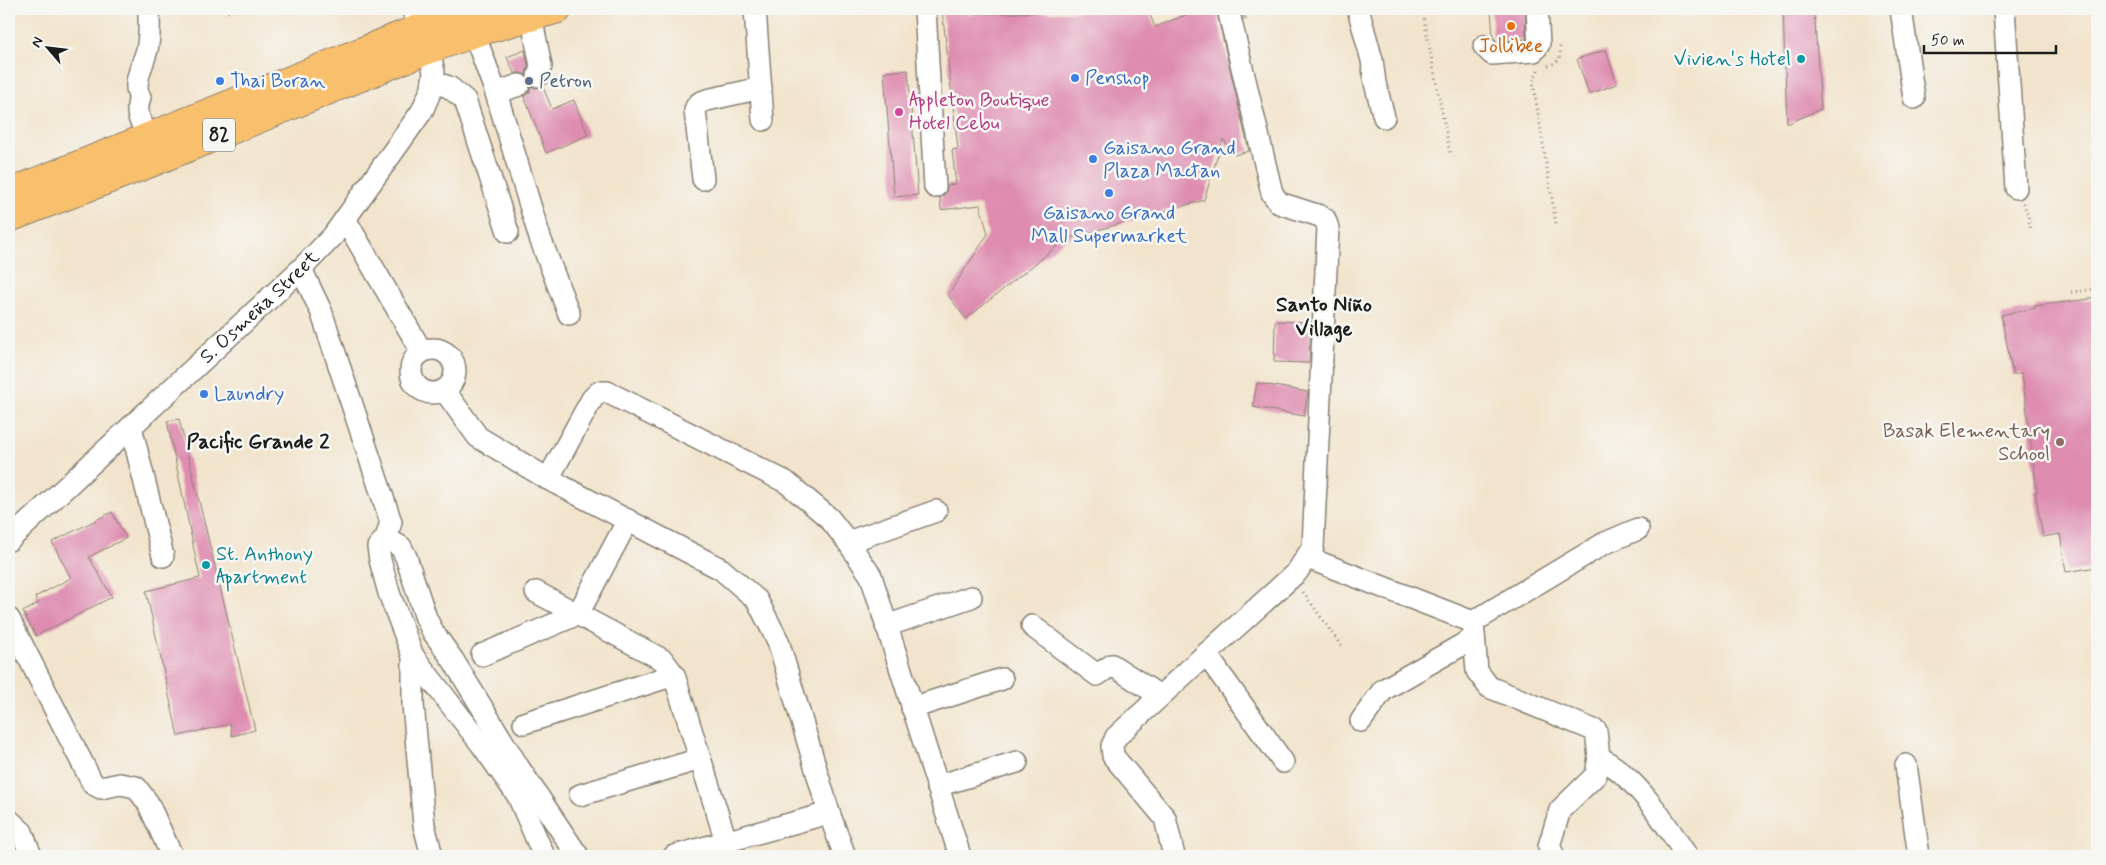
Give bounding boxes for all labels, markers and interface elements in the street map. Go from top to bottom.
marker: Jollibee [1505,20,1517,32]
north arrow [22,22,72,72]
scale bar [1924,22,2056,54]
text: 50 m [1931,31,1965,51]
place label: Jollibee [1479,33,1544,60]
text: N [27,34,48,51]
place label: Vivien's Hotel [1674,46,1791,73]
marker: Vivien's Hotel [1795,53,1807,65]
place label: Penshop [1085,65,1150,92]
place label: Thai Boran [230,68,326,95]
place label: Petron [539,68,592,95]
marker: Penshop [1069,72,1081,84]
marker: Thai Boran [214,75,226,87]
marker: Petron [523,75,535,87]
place label: Appleton Boutique Hotel Cebu [909,87,1050,137]
marker: Appleton Boutique Hotel Cebu [893,106,905,118]
road number: 82 [203,118,235,152]
place label: Gaisano Grand Plaza Mactan [1103,135,1236,185]
marker: Gaisano Grand Plaza Mactan [1087,153,1099,165]
marker: Gaisano Grand Mall Supermarket [1103,187,1115,199]
place label: Gaisano Grand Mall Supermarket [1031,200,1187,250]
street label: S. Osmeña Street [194,244,325,370]
district label: Santo Niño Village [1276,291,1372,343]
place label: Laundry [214,381,284,408]
marker: Laundry [198,388,210,400]
place label: Basak Elementary School [1883,418,2050,468]
district label: Pacific Grande 2 [187,428,330,456]
marker: Basak Elementary School [2054,436,2066,448]
place label: St. Anthony Apartment [216,541,313,592]
marker: St. Anthony Apartment [200,559,212,571]

